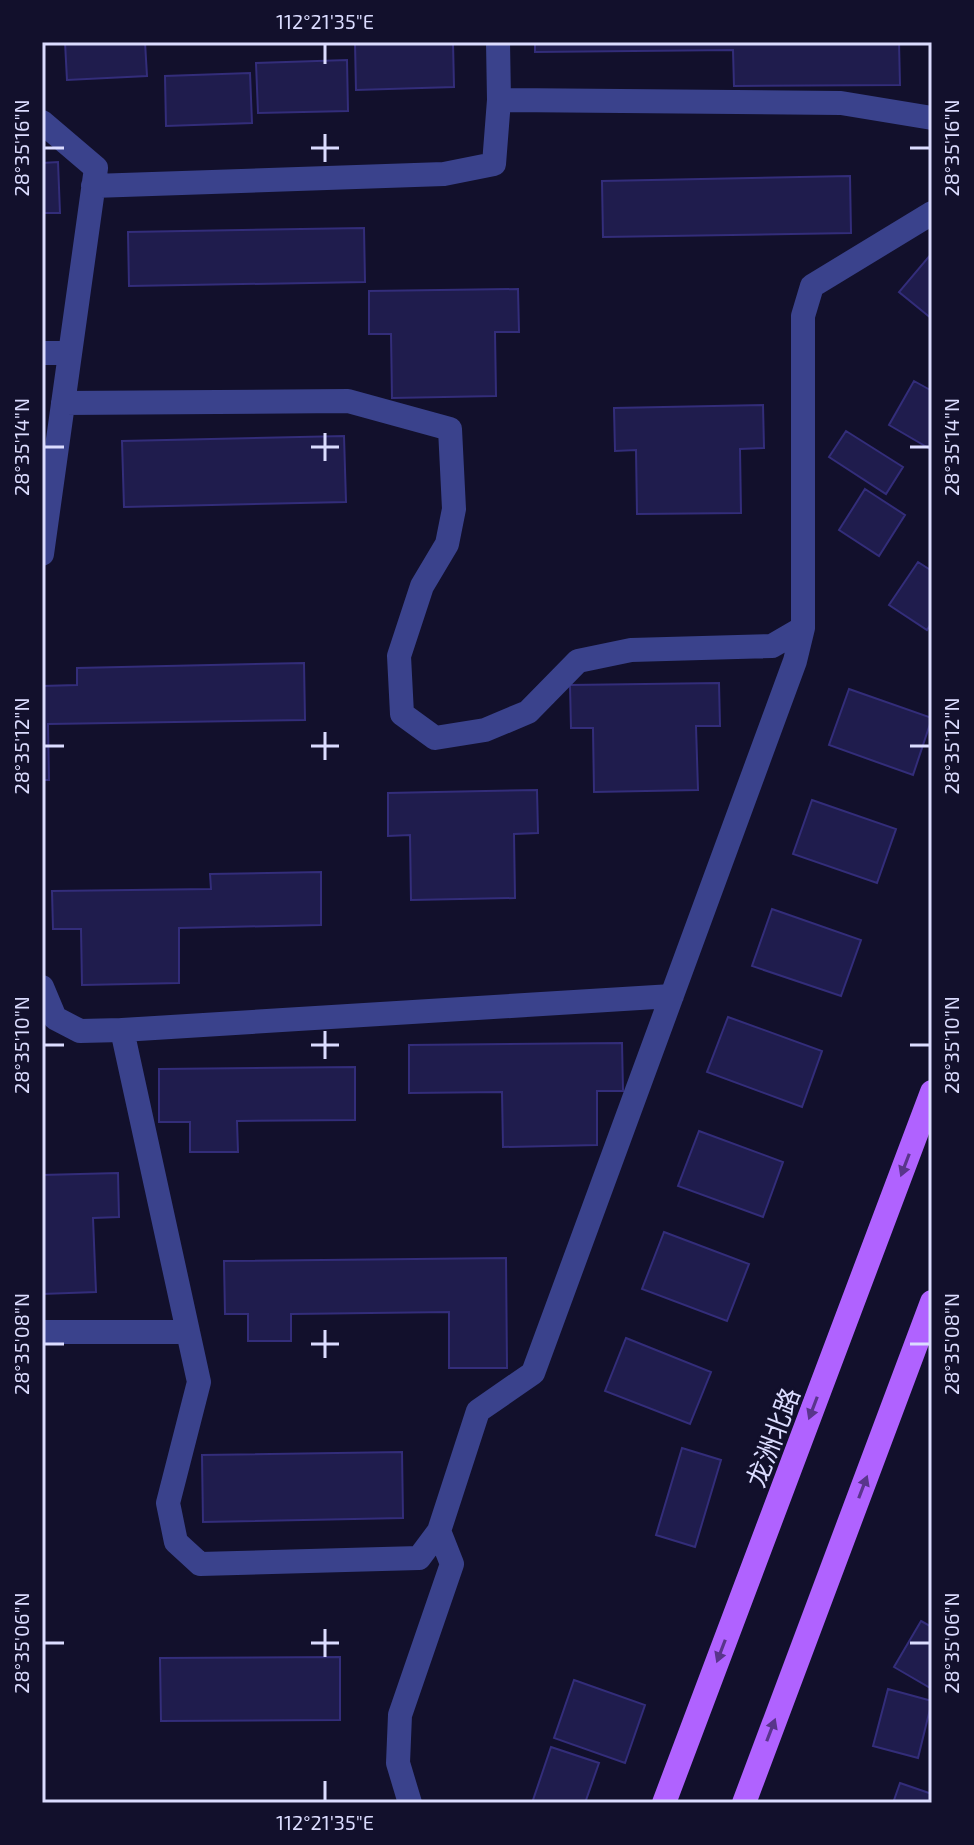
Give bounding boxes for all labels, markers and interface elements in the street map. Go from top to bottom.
text: 112°21'35"E [276,9,374,33]
text: 28°35'16"N [9,99,33,197]
text: 28°35'16"N [939,99,963,197]
text: 28°35'14"N [9,398,33,496]
text: 28°35'14"N [939,398,963,496]
text: 28°35'12"N [9,697,33,795]
text: 28°35'12"N [939,697,963,795]
text: 28°35'10"N [9,996,33,1094]
text: 28°35'10"N [939,996,963,1094]
one-way arrow [898,1153,910,1177]
text: 28°35'08"N [9,1293,33,1395]
text: 28°35'08"N [939,1293,963,1395]
street label: 龙洲北路 [739,1383,805,1491]
one-way arrow [806,1396,819,1420]
one-way arrow [857,1475,870,1499]
text: 28°35'06"N [9,1592,33,1694]
text: 28°35'06"N [939,1592,963,1694]
one-way arrow [714,1639,727,1663]
one-way arrow [765,1718,778,1742]
text: 112°21'35"E [276,1810,374,1834]

